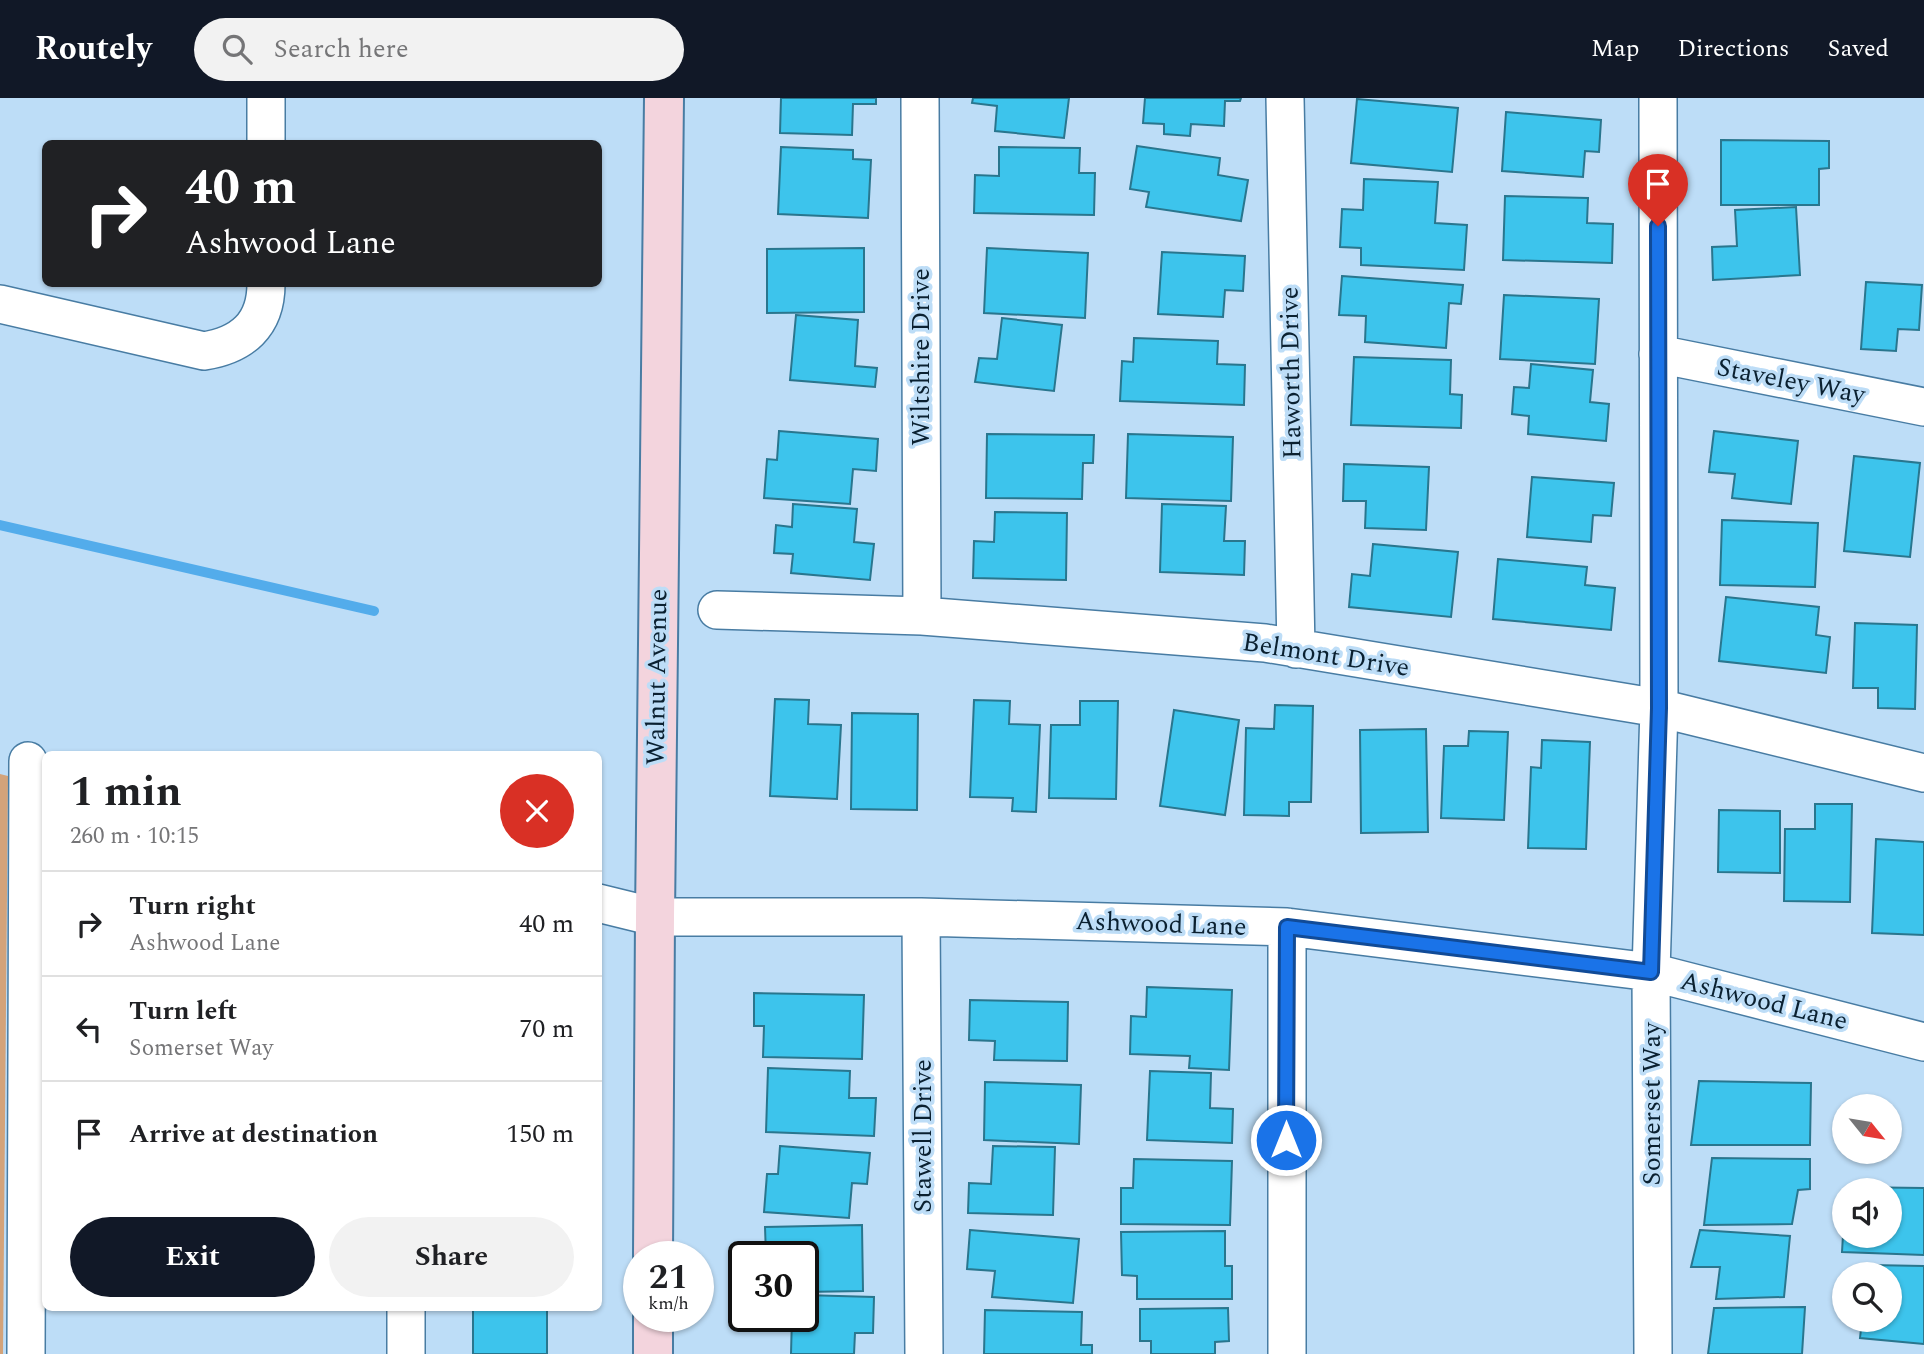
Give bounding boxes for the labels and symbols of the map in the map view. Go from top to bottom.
pin [1628,154,1688,226]
street label: Wiltshire Drive [901,268,941,446]
street label: Haworth Drive [1270,287,1312,459]
street label: Staveley Way [1713,347,1870,415]
street label: Walnut Avenue [635,588,679,766]
street label: Belmont Drive [1240,622,1412,688]
street label: Ashwood Lane [1075,901,1247,947]
street label: Ashwood Lane [1676,961,1852,1041]
street label: Somerset Way [1632,1021,1672,1186]
street label: Stawell Drive [903,1059,943,1213]
north arrow [1832,1094,1902,1164]
position arrow [1249,1103,1323,1177]
speed limit sign: 30 [728,1241,819,1332]

